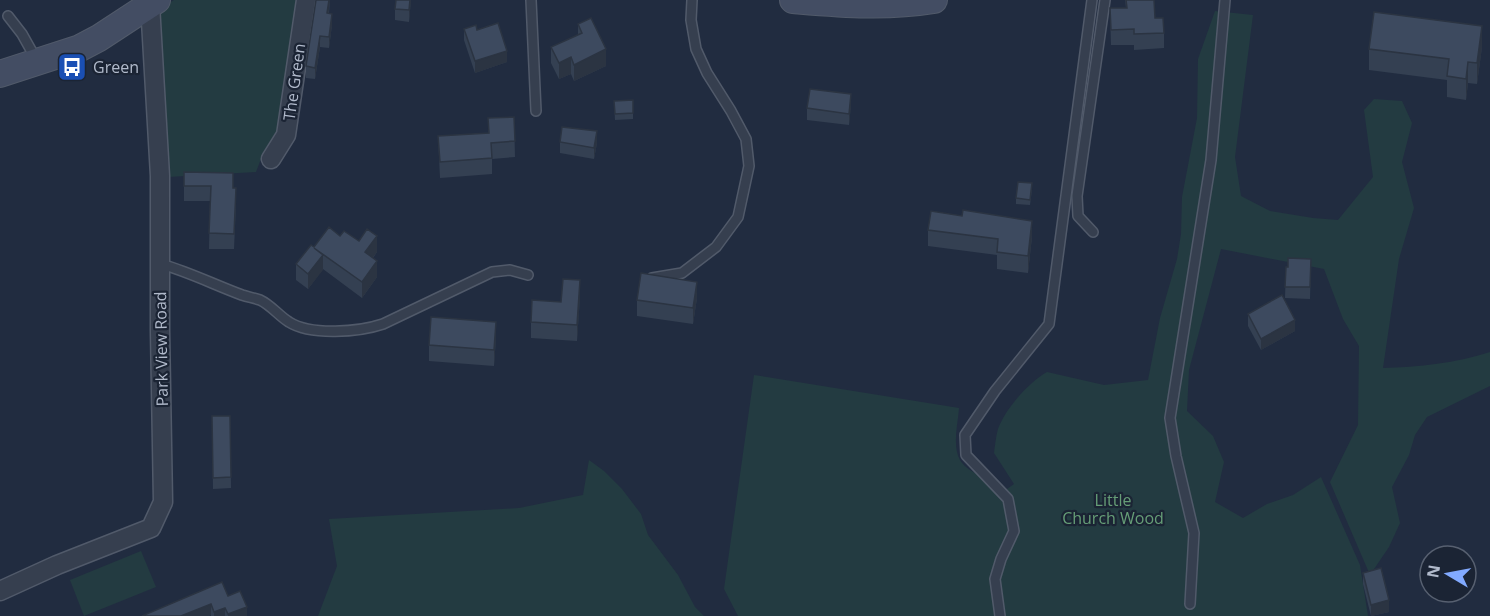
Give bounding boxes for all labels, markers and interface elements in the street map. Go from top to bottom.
street label: The Green [278,42,310,122]
bus stop icon: Green [56,51,88,83]
place label: Green [93,56,139,78]
street label: Park View Road [149,291,173,407]
park label: Little Church Wood [1062,489,1164,529]
north arrow [1418,544,1478,604]
text: N [1421,563,1445,580]

